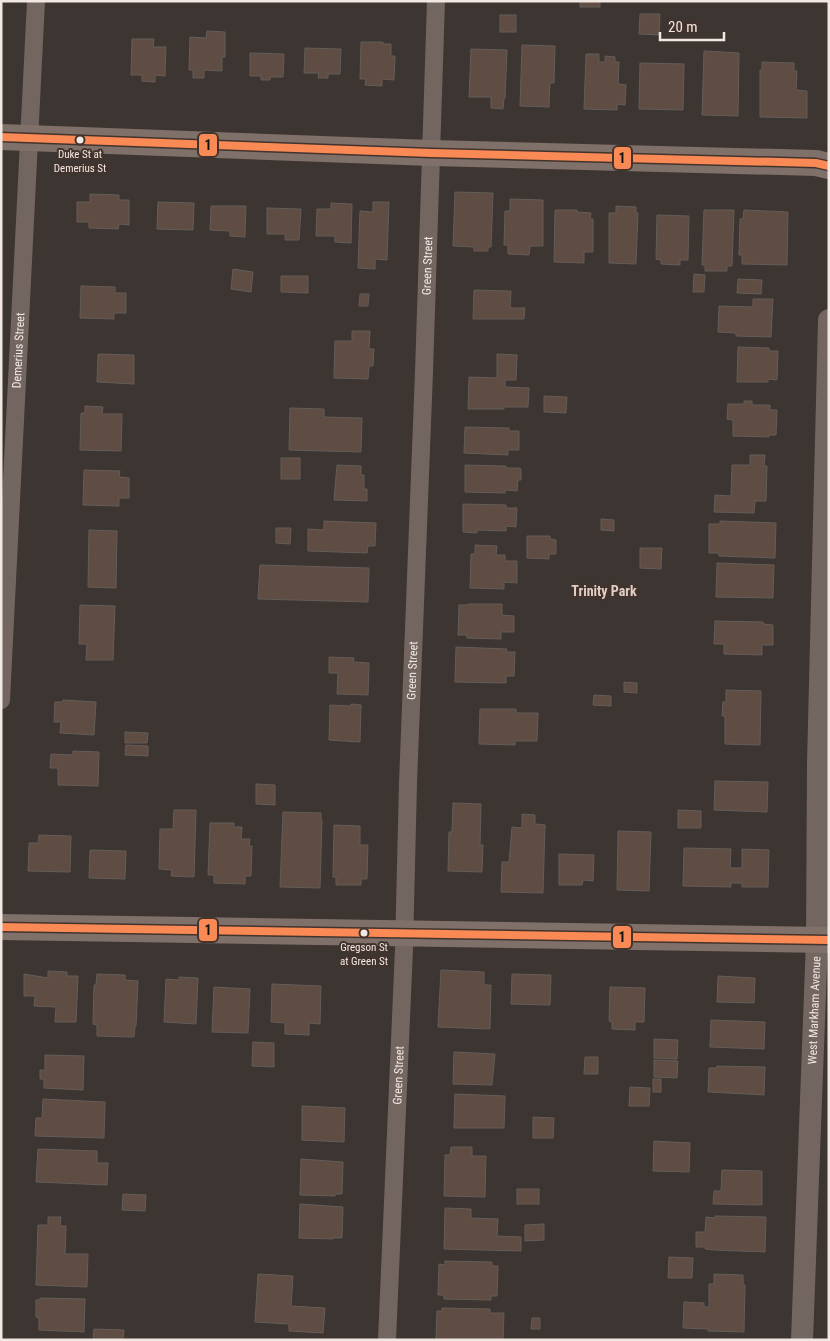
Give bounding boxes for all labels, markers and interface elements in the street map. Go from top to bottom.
scale bar [660,10,724,42]
text: 20 m [668,18,698,36]
line badge: 1 [198,133,218,157]
marker: Duke St at Demerius St [75,135,85,145]
text: 1 [204,137,212,153]
line badge: 1 [613,146,632,170]
place label: Duke St at Demerius St [54,148,106,175]
text: 1 [618,150,626,166]
street label: Green Street [419,236,435,295]
street label: Demerius Street [10,312,27,389]
district label: Trinity Park [571,583,637,599]
street label: Green Street [404,641,421,700]
line badge: 1 [198,918,218,942]
text: 1 [204,922,212,938]
line badge: 1 [612,925,632,949]
marker: Gregson St at Green St [359,928,369,938]
text: 1 [618,929,626,945]
place label: Gregson St at Green St [340,941,388,968]
street label: West Markham Avenue [805,956,823,1065]
street label: Green Street [390,1045,407,1105]

